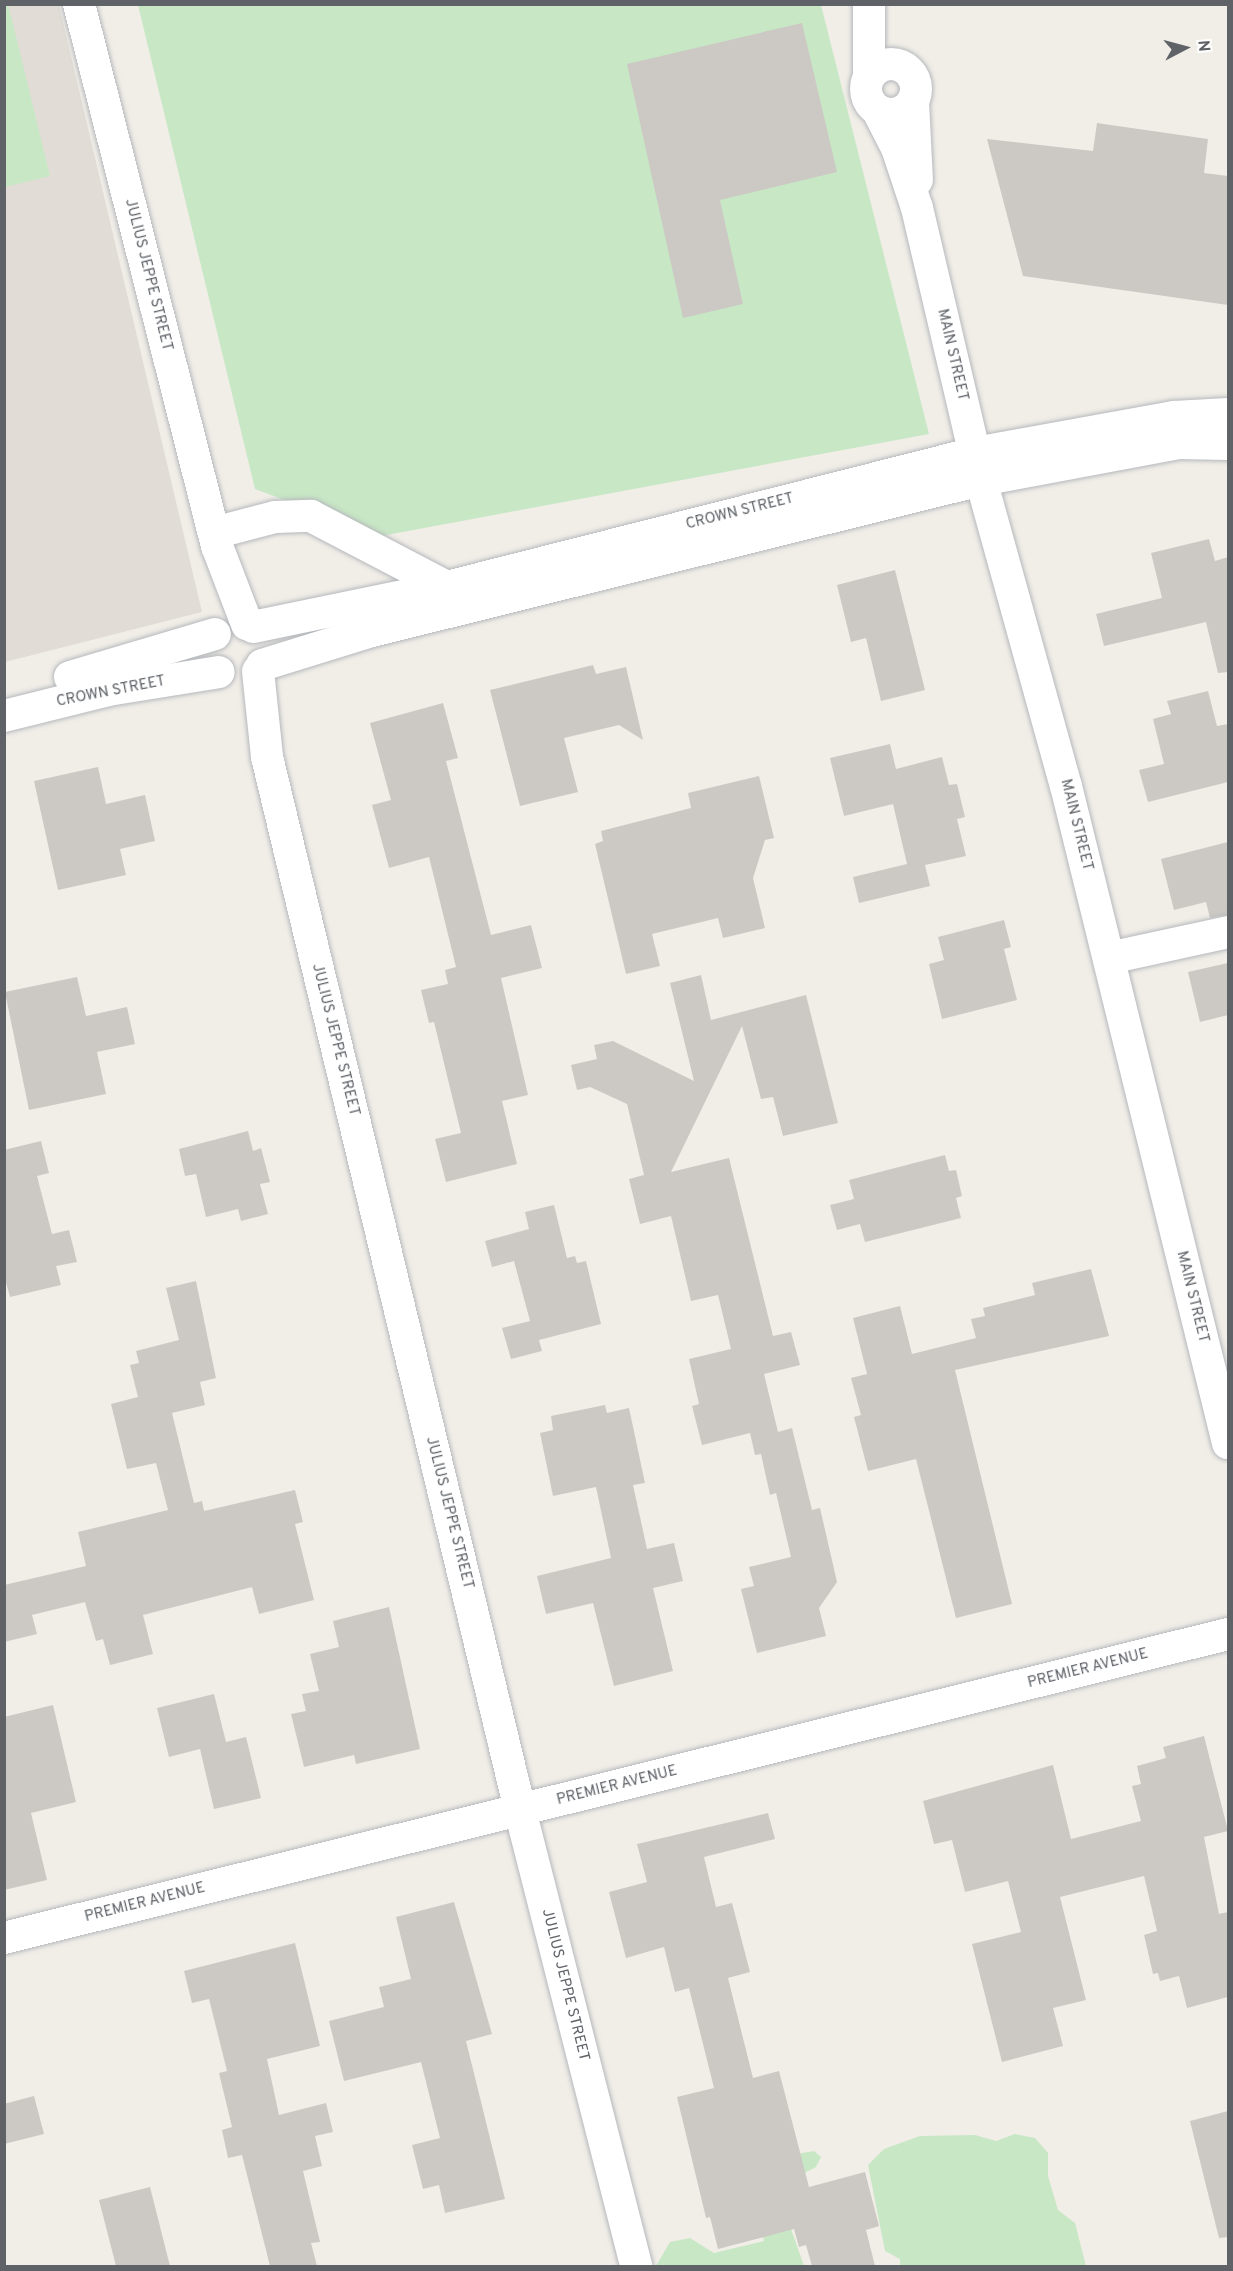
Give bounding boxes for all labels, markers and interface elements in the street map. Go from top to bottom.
north arrow [1155,18,1215,78]
text: N [1192,39,1213,53]
street label: JULIUS JEPPE STREET [120,197,176,353]
street label: MAIN STREET [933,307,971,403]
street label: CROWN STREET [684,490,796,534]
street label: CROWN STREET [55,673,167,711]
street label: MAIN STREET [1056,777,1096,873]
street label: JULIUS JEPPE STREET [307,962,363,1118]
street label: MAIN STREET [1172,1249,1212,1345]
street label: JULIUS JEPPE STREET [421,1435,477,1591]
street label: PREMIER AVENUE [1026,1645,1150,1693]
street label: PREMIER AVENUE [555,1762,679,1810]
street label: PREMIER AVENUE [83,1879,207,1927]
street label: JULIUS JEPPE STREET [537,1907,593,2063]

